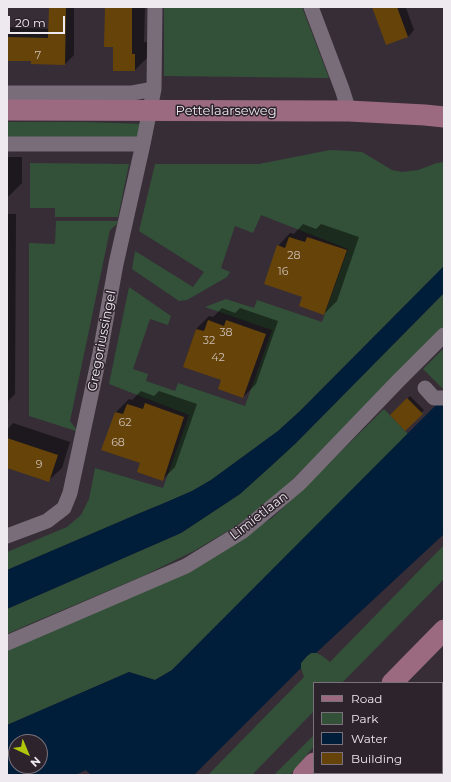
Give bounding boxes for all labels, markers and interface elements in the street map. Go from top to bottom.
scale bar [10,8,67,34]
text: 20 m [15,15,46,30]
house number: 7 [35,49,41,63]
street label: Pettelaarseweg [175,103,277,119]
house number: 28 [287,249,301,263]
house number: 16 [278,265,288,279]
street label: Gregoriussingel [85,289,119,393]
house number: 38 [219,326,233,340]
house number: 32 [203,334,215,348]
house number: 42 [211,351,225,365]
house number: 62 [119,416,131,430]
house number: 68 [111,436,125,450]
house number: 9 [36,458,42,472]
street label: Limietlaan [227,489,291,543]
legend [313,682,443,774]
text: Road [351,691,382,706]
text: Park [351,711,378,726]
text: Water [351,731,387,746]
north arrow [8,734,48,774]
text: Building [351,751,402,766]
text: N [28,754,44,770]

